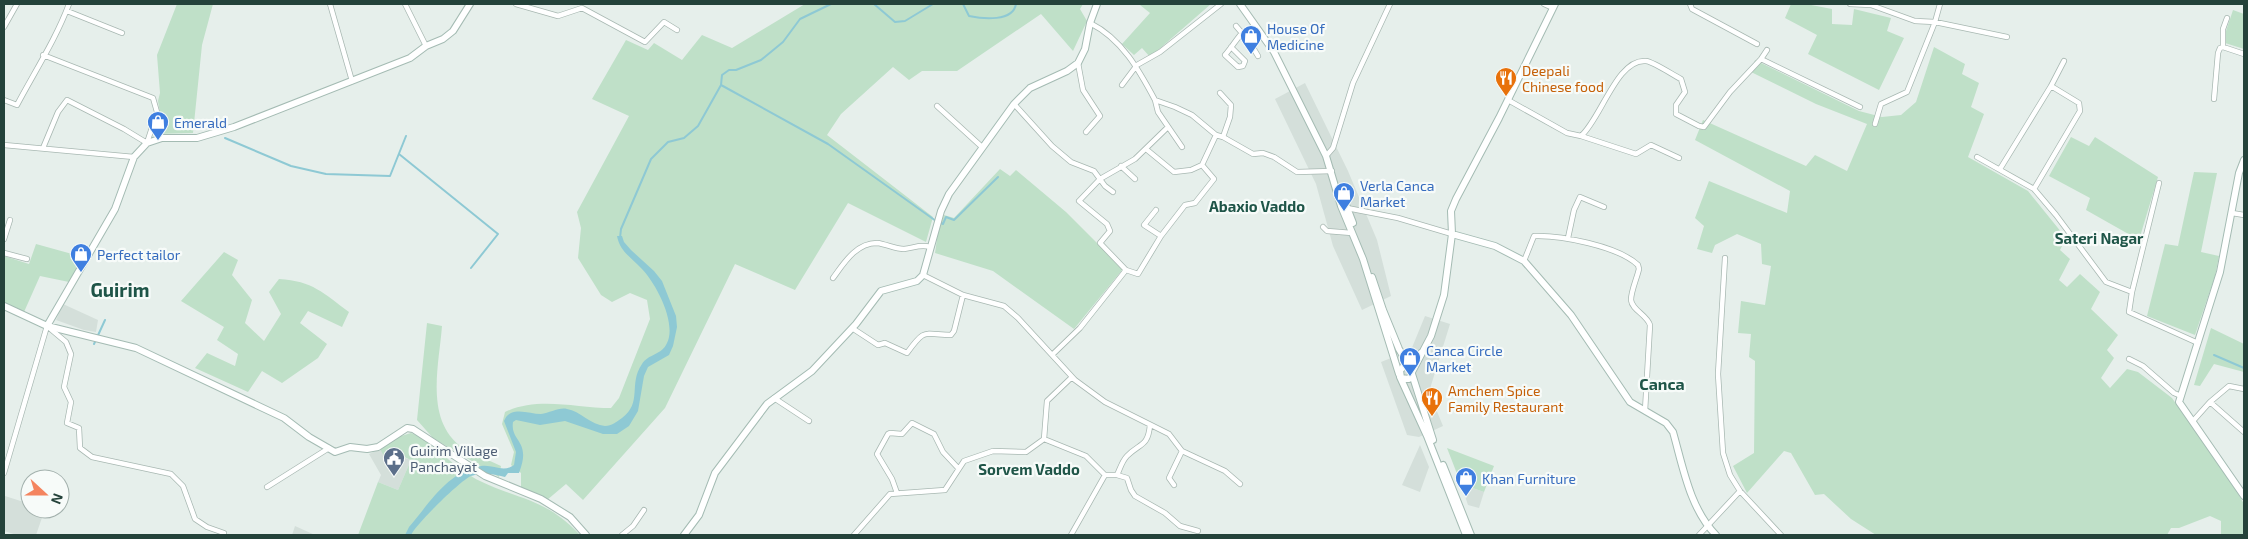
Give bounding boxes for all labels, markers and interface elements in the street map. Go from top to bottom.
place label: House Of Medicine [1267,20,1325,53]
shop icon: House Of Medicine [1239,24,1263,55]
place label: Deepali Chinese food [1522,62,1604,95]
restaurant icon: Deepali Chinese food [1494,66,1518,97]
shop icon: Emerald [146,110,170,141]
place label: Emerald [174,114,227,131]
place label: Verla Canca Market [1360,177,1434,210]
shop icon: Verla Canca Market [1332,181,1356,212]
district label: Abaxio Vaddo [1209,197,1305,215]
district label: Sateri Nagar [2055,229,2144,247]
shop icon: Perfect tailor [69,242,93,273]
place label: Perfect tailor [97,246,181,263]
district label: Guirim [91,278,149,301]
place label: Canca Circle Market [1426,342,1503,375]
shop icon: Canca Circle Market [1398,346,1422,377]
district label: Canca [1639,374,1685,393]
place label: Amchem Spice Family Restaurant [1448,382,1564,415]
restaurant icon: Amchem Spice Family Restaurant [1420,386,1444,417]
place label: Guirim Village Panchayat [410,442,498,475]
public building icon: Guirim Village Panchayat [382,446,406,477]
district label: Sorvem Vaddo [978,460,1080,478]
shop icon: Khan Furniture [1454,466,1478,497]
north arrow [20,469,70,519]
place label: Khan Furniture [1482,470,1576,487]
text: N [48,491,67,507]

